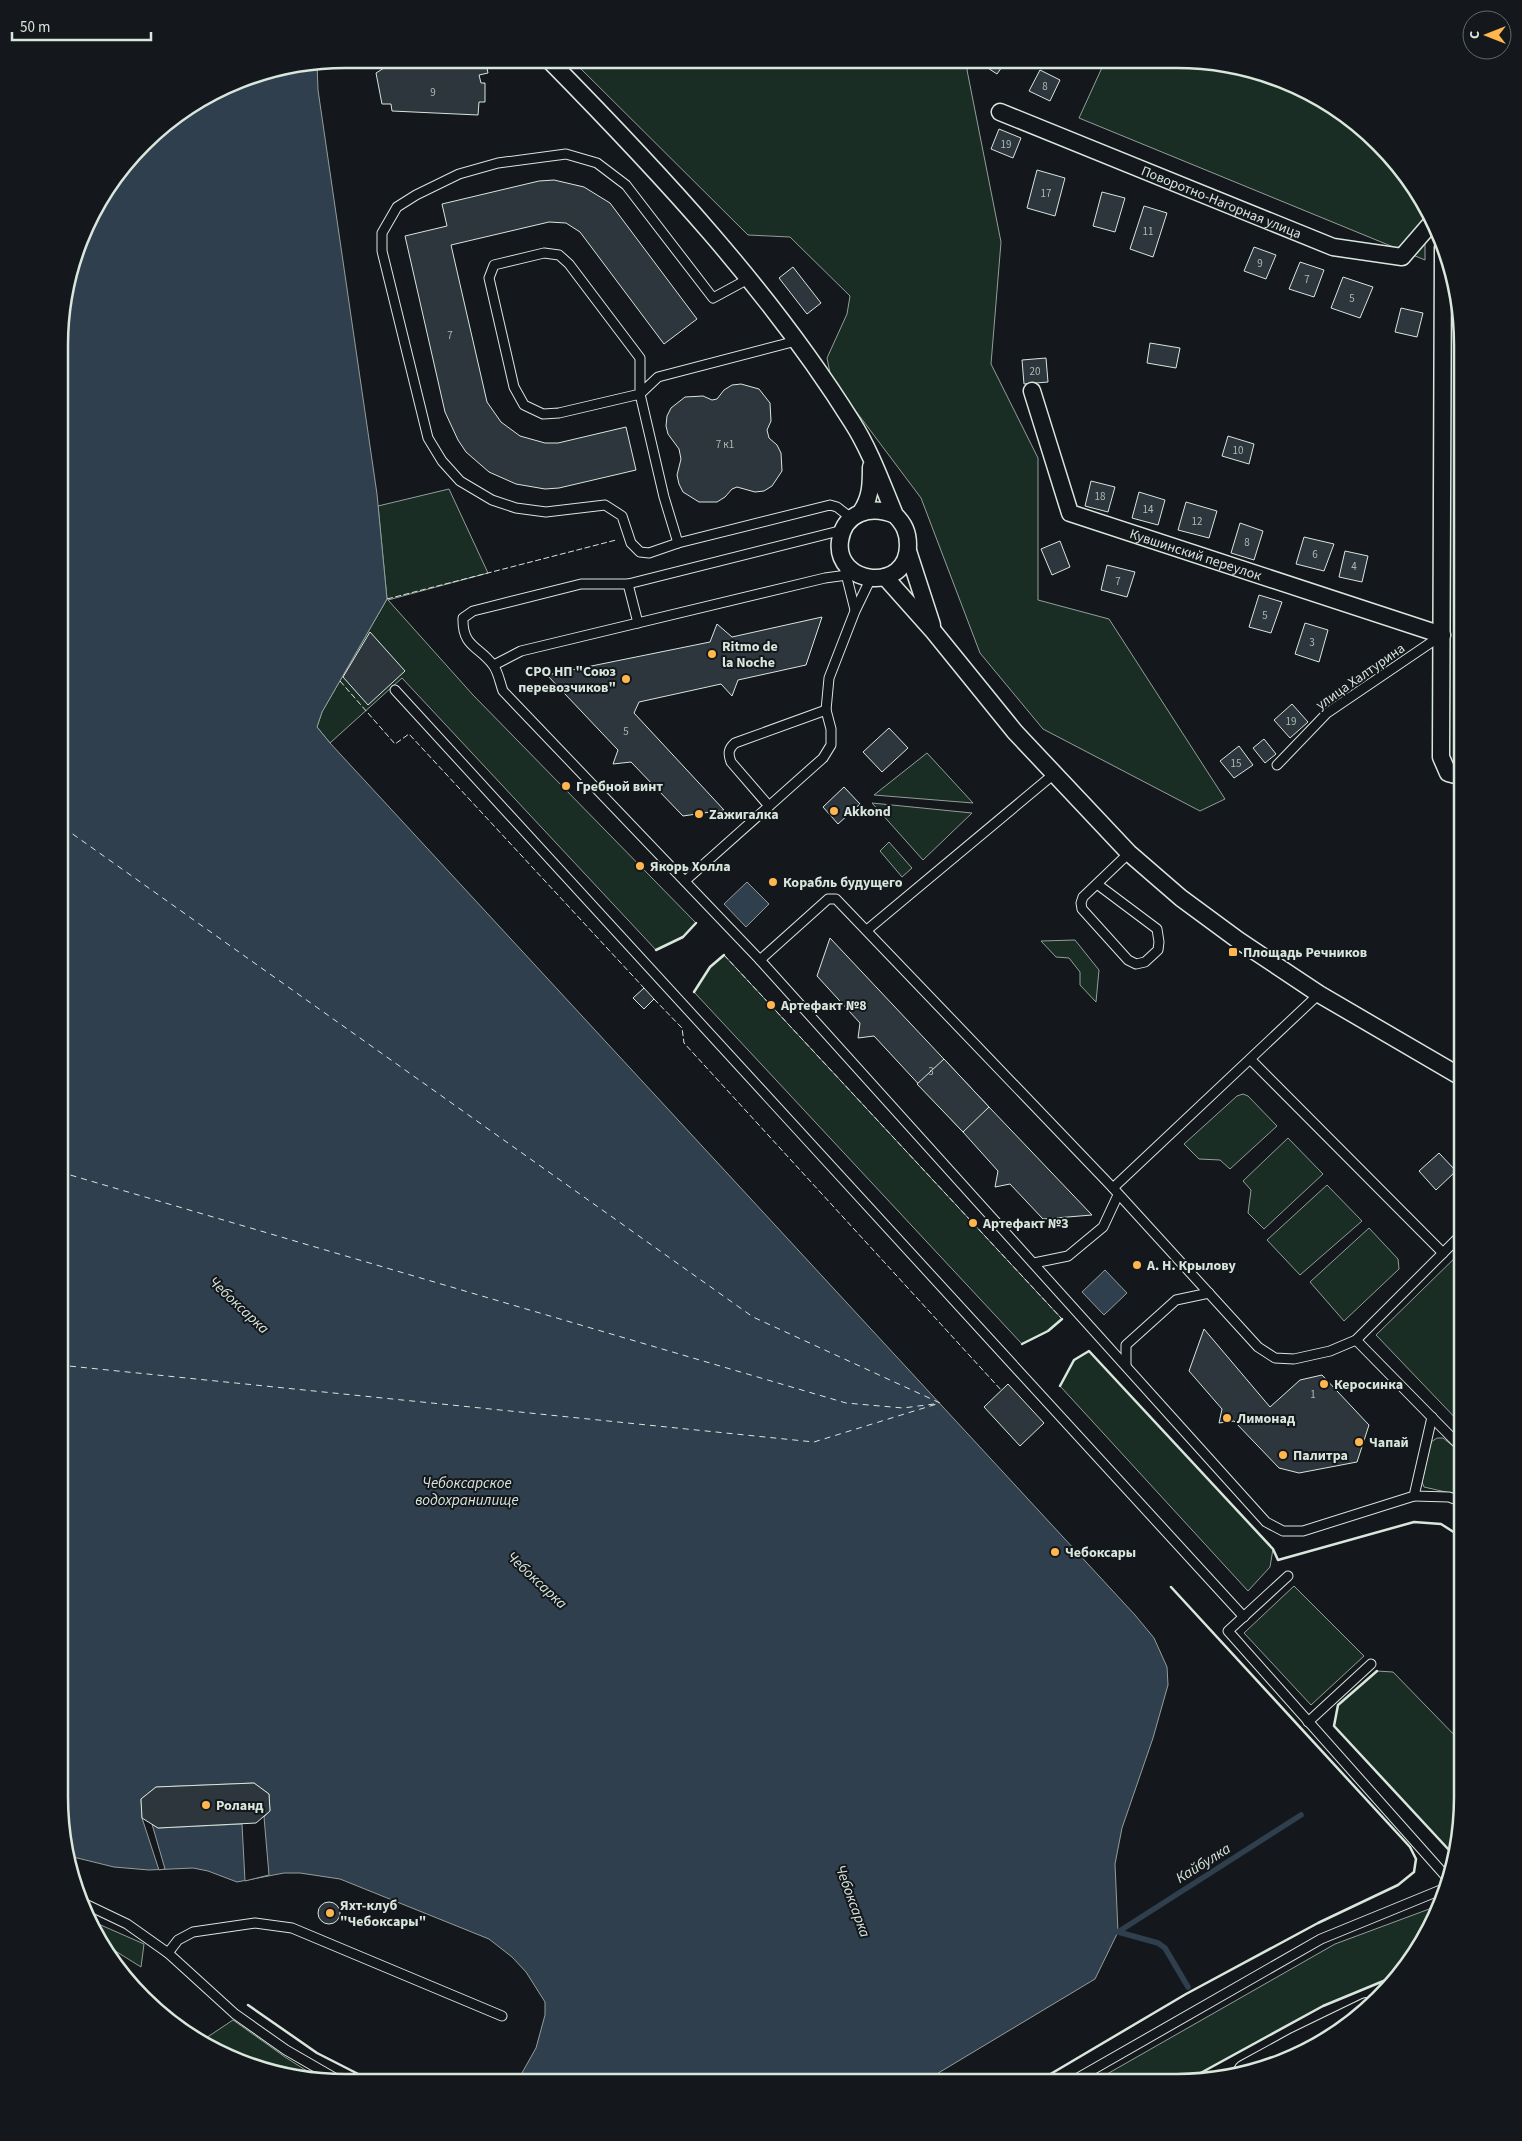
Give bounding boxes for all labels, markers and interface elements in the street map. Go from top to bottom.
scale bar [12,10,151,42]
north arrow [1462,10,1512,60]
text: 50 m [20,17,50,38]
text: С [1465,31,1485,39]
house number: 8 [1042,79,1048,94]
house number: 9 [430,85,436,100]
house number: 19 [1001,137,1011,152]
street label: Поворотно-Нагорная улица [1138,161,1304,244]
house number: 17 [1041,186,1051,201]
house number: 11 [1143,224,1153,239]
house number: 9 [1257,256,1263,271]
house number: 7 [1304,272,1310,287]
house number: 5 [1349,291,1355,306]
house number: 7 [447,328,453,343]
house number: 20 [1030,364,1040,379]
house number: 7 к1 [716,437,734,452]
house number: 10 [1233,443,1243,458]
house number: 18 [1095,489,1106,504]
house number: 14 [1143,502,1154,517]
house number: 12 [1192,514,1202,529]
street label: Кувшинский переулок [1127,524,1264,586]
house number: 8 [1244,535,1250,550]
house number: 6 [1312,547,1318,562]
house number: 4 [1351,559,1357,574]
house number: 7 [1115,574,1121,589]
house number: 5 [1262,608,1268,623]
house number: 3 [1309,635,1315,650]
place label: Ritmo de la Noche [722,637,778,673]
street label: улица Халтурина [1312,639,1409,715]
marker: Ritmo de la Noche [706,648,718,660]
place label: СРО НП "Союз перевозчиков" [518,662,616,698]
marker: СРО НП "Союз перевозчиков" [620,673,632,685]
house number: 19 [1286,714,1296,729]
house number: 5 [623,724,629,739]
house number: 15 [1231,756,1241,771]
place label: Гребной винт [576,777,663,797]
marker: Гребной винт [560,780,572,792]
place label: Akkond [843,802,891,822]
place label: Zажигалка [709,805,779,825]
marker: Akkond [828,805,840,817]
marker: Zажигалка [693,808,705,820]
place label: Якорь Холла [650,857,731,877]
marker: Якорь Холла [634,860,646,872]
place label: Корабль будущего [783,873,903,893]
marker: Корабль будущего [767,876,779,888]
place label: Площадь Речников [1243,943,1367,963]
marker: Площадь Речников [1227,946,1239,958]
place label: Артефакт №8 [780,996,867,1016]
marker: Артефакт №8 [765,999,777,1011]
house number: 3 [928,1064,934,1079]
place label: Артефакт №3 [982,1214,1069,1234]
marker: Артефакт №3 [967,1217,979,1229]
place label: А. Н. Крылову [1146,1256,1236,1276]
marker: А. Н. Крылову [1131,1259,1143,1271]
water label: Чебоксарка [204,1272,274,1339]
place label: Керосинка [1334,1375,1403,1395]
marker: Керосинка [1318,1378,1330,1390]
house number: 1 [1310,1387,1316,1402]
place label: Лимонад [1236,1409,1296,1429]
marker: Лимонад [1221,1412,1233,1424]
place label: Чапай [1369,1433,1409,1453]
marker: Чапай [1353,1436,1365,1448]
place label: Палитра [1293,1446,1348,1466]
marker: Палитра [1277,1449,1289,1461]
water label: Чебоксарское водохранилище [415,1473,519,1511]
place label: Чебоксары [1065,1543,1136,1563]
marker: Чебоксары [1049,1546,1061,1558]
water label: Чебоксарка [502,1547,572,1614]
place label: Роланд [216,1796,264,1816]
marker: Роланд [200,1799,212,1811]
water label: Кайбулка [1172,1838,1235,1888]
water label: Чебоксарка [830,1862,875,1940]
place label: Яхт-клуб "Чебоксары" [340,1896,426,1932]
marker: Яхт-клуб "Чебоксары" [324,1907,336,1919]

